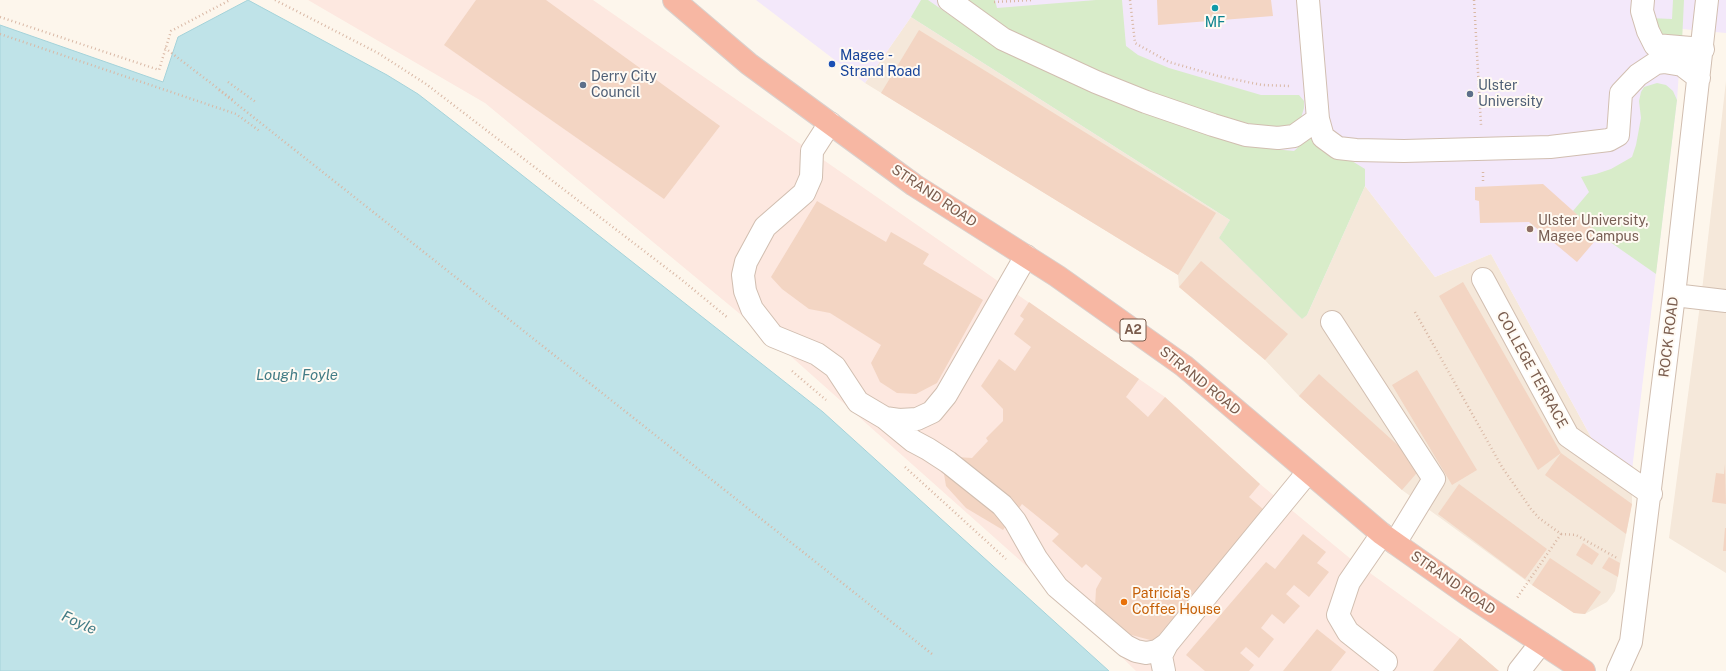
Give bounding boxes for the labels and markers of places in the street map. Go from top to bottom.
marker: MF [1210,3,1220,13]
place label: MF [1205,15,1225,31]
place label: Magee - Strand Road [840,48,920,80]
marker: Magee - Strand Road [827,59,837,69]
place label: Derry City Council [591,69,657,102]
place label: Ulster University [1478,78,1543,110]
marker: Derry City Council [578,80,588,90]
marker: Ulster University [1465,89,1475,99]
place label: Ulster University, Magee Campus [1538,213,1649,246]
marker: Ulster University, Magee Campus [1525,224,1535,234]
place label: Patricia's Coffee House [1132,586,1221,618]
marker: Patricia's Coffee House [1119,597,1129,607]

